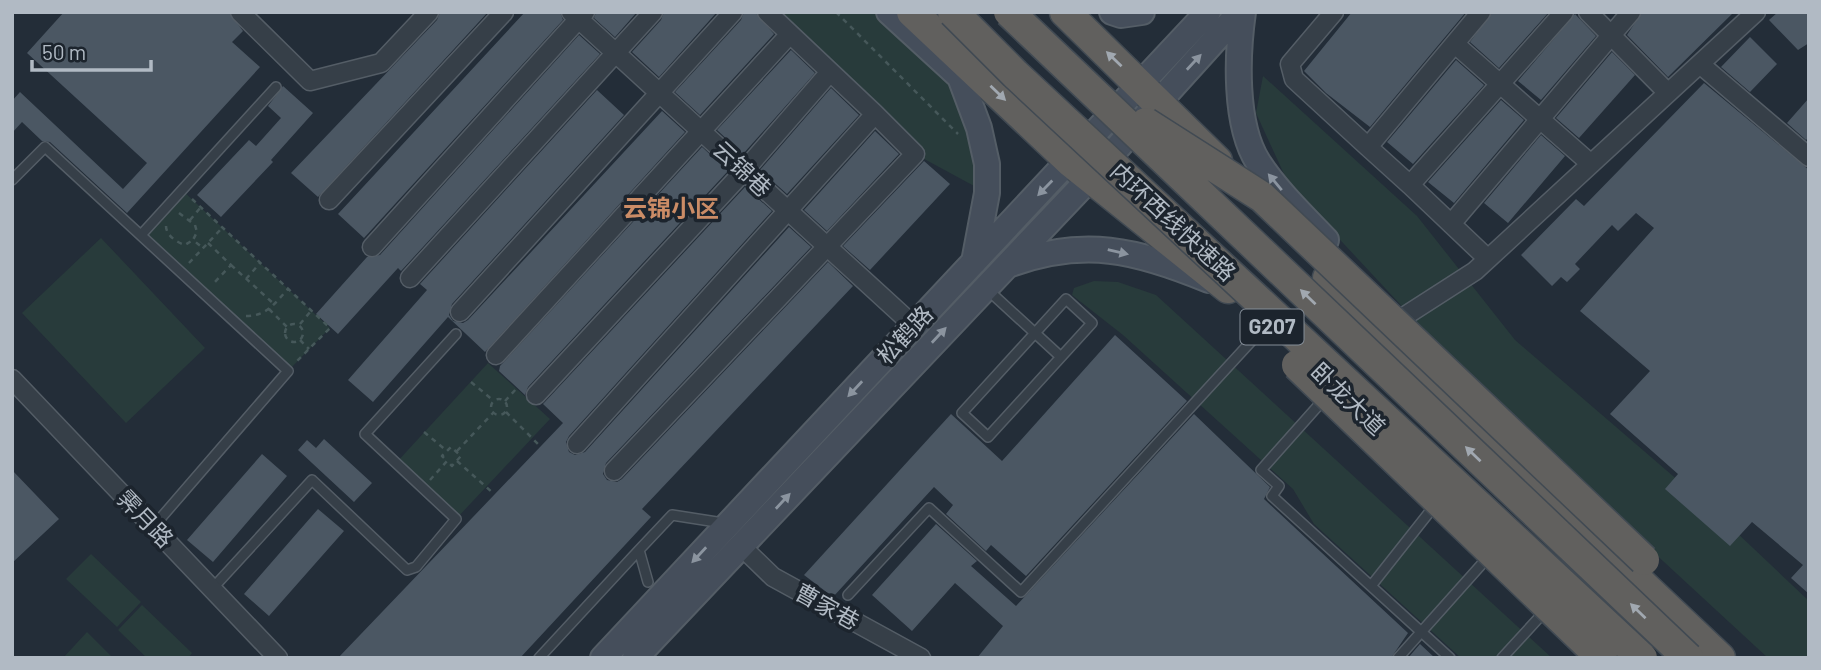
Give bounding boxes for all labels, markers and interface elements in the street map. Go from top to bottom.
scale bar [32,28,150,72]
text: 50 m [42,39,86,64]
one-way arrow [1106,51,1123,67]
one-way arrow [1186,54,1202,71]
one-way arrow [989,85,1006,101]
street label: 云锦巷 [708,135,777,202]
street label: 内环西线快速路 [1105,156,1242,286]
one-way arrow [1267,173,1282,191]
one-way arrow [1036,180,1053,197]
district label: 云锦小区 [623,193,719,222]
one-way arrow [1107,247,1129,258]
one-way arrow [1300,289,1317,306]
street label: 松鹤路 [871,300,938,369]
road number: G207 [1240,310,1304,344]
one-way arrow [930,327,946,344]
street label: 卧龙大道 [1306,356,1392,440]
one-way arrow [847,380,863,397]
one-way arrow [1464,446,1482,462]
street label: 霁月路 [112,484,180,553]
one-way arrow [774,493,790,510]
one-way arrow [692,546,708,563]
street label: 曹家巷 [791,577,864,635]
one-way arrow [1630,603,1647,619]

